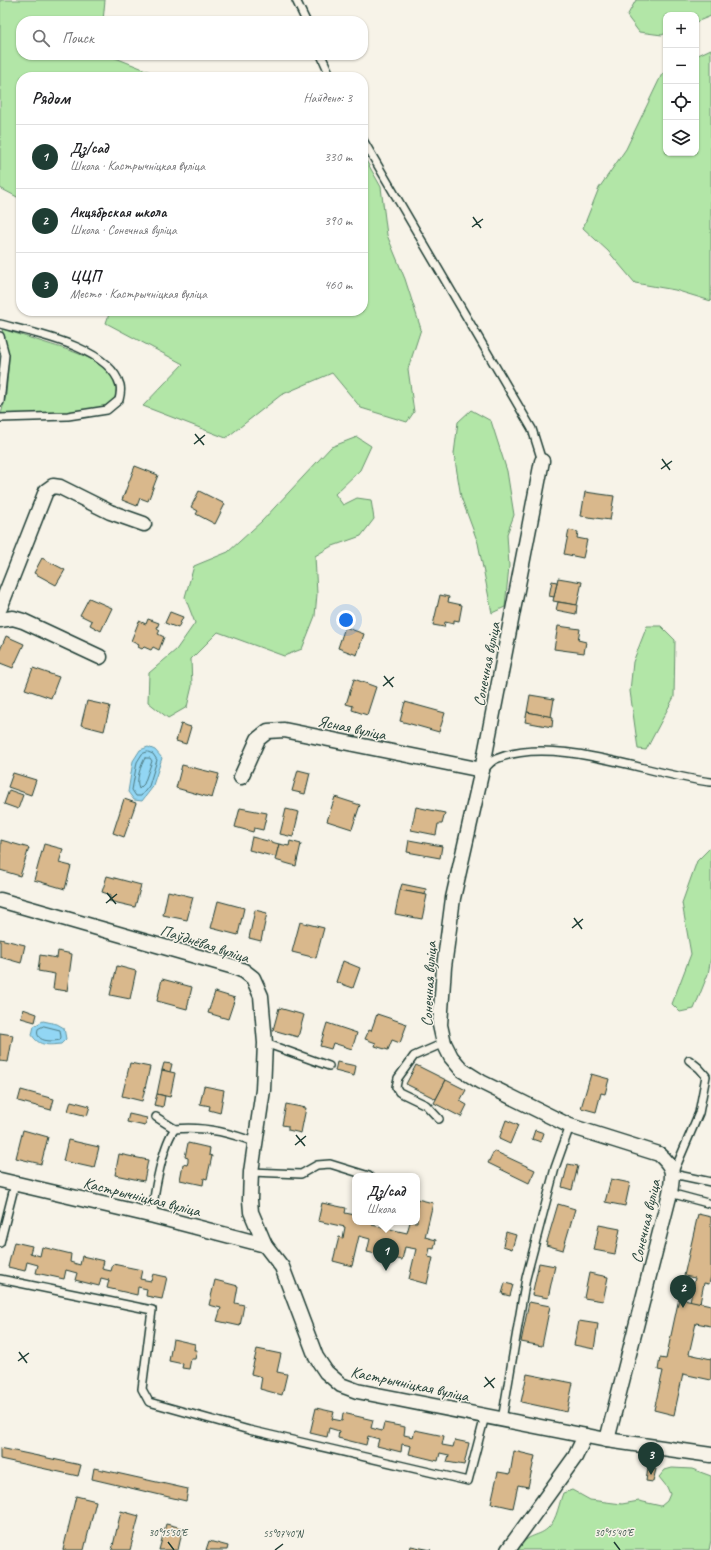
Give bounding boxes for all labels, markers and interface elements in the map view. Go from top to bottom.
map controls [663,12,699,156]
button: + [663,12,699,48]
search box [16,16,368,60]
icon: search [30,27,52,49]
text: Поиск [62,29,94,48]
button: − [663,48,699,84]
button: locate [663,84,699,120]
text: Рядом [32,88,70,109]
text: Найдено: 3 [304,90,352,106]
button: layers [663,120,699,156]
text: Дз/сад [70,139,109,158]
text: 1 [42,149,48,165]
text: 330 m [324,149,352,165]
text: Школа · Кастрычніцкая вуліца [70,158,205,174]
text: Акцябрская школа [70,203,167,222]
text: 2 [42,213,48,229]
text: 390 m [324,213,352,229]
text: Школа · Сонечная вуліца [70,222,177,238]
text: ЦЦП [70,267,101,286]
text: 3 [42,277,48,293]
text: 460 m [324,277,352,293]
text: Место · Кастрычніцкая вуліца [70,286,207,302]
your location [336,610,356,630]
street label: Сонечная вуліца [469,619,505,708]
street label: Ясная вуліца [316,711,389,745]
street label: Паўднёвая вуліца [158,920,253,968]
street label: Сонечная вуліца [417,940,441,1027]
street label: Кастрычніцкая вуліца [81,1173,203,1221]
popup [352,1173,420,1225]
street label: Сонечная вуліца [627,1176,666,1265]
text: Дз/сад [367,1182,405,1201]
text: Школа [367,1201,395,1217]
pin: 1 [373,1238,399,1271]
pin: 2 [670,1275,696,1308]
street label: Кастрычніцкая вуліца [349,1362,472,1406]
pin: 3 [638,1442,664,1475]
text: 30°15'50"E [149,1526,189,1539]
text: 30°15'40"E [595,1526,635,1539]
text: 55°07'40"N [263,1527,305,1540]

